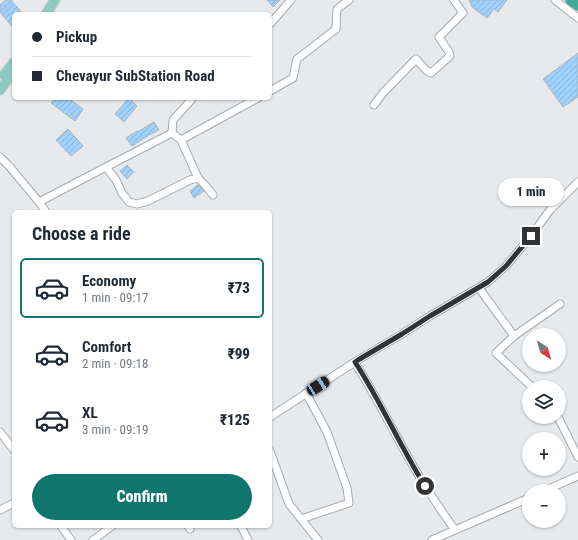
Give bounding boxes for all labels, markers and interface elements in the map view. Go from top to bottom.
text: Pickup [56,28,97,46]
text: Chevayur SubStation Road [56,67,215,85]
callout: 1 min [498,178,564,206]
text: 1 min [517,184,545,199]
text: Choose a ride [32,223,131,244]
route end [522,227,540,245]
icon: car [34,270,70,306]
text: Economy [82,272,136,290]
text: ₹73 [228,279,250,297]
text: 1 min · 09:17 [82,290,148,305]
north arrow [522,328,566,372]
map controls [522,328,566,528]
icon: car [34,336,70,372]
text: Comfort [82,338,131,356]
text: ₹99 [228,345,250,363]
text: 2 min · 09:18 [82,356,148,371]
car [305,375,331,397]
button: layers [522,380,566,424]
icon: car [34,402,70,438]
text: XL [82,404,98,422]
text: ₹125 [220,411,250,429]
text: 3 min · 09:19 [82,422,148,437]
button: + [522,432,566,476]
button: Confirm [32,474,252,520]
route start [416,477,434,495]
button: − [522,484,566,528]

